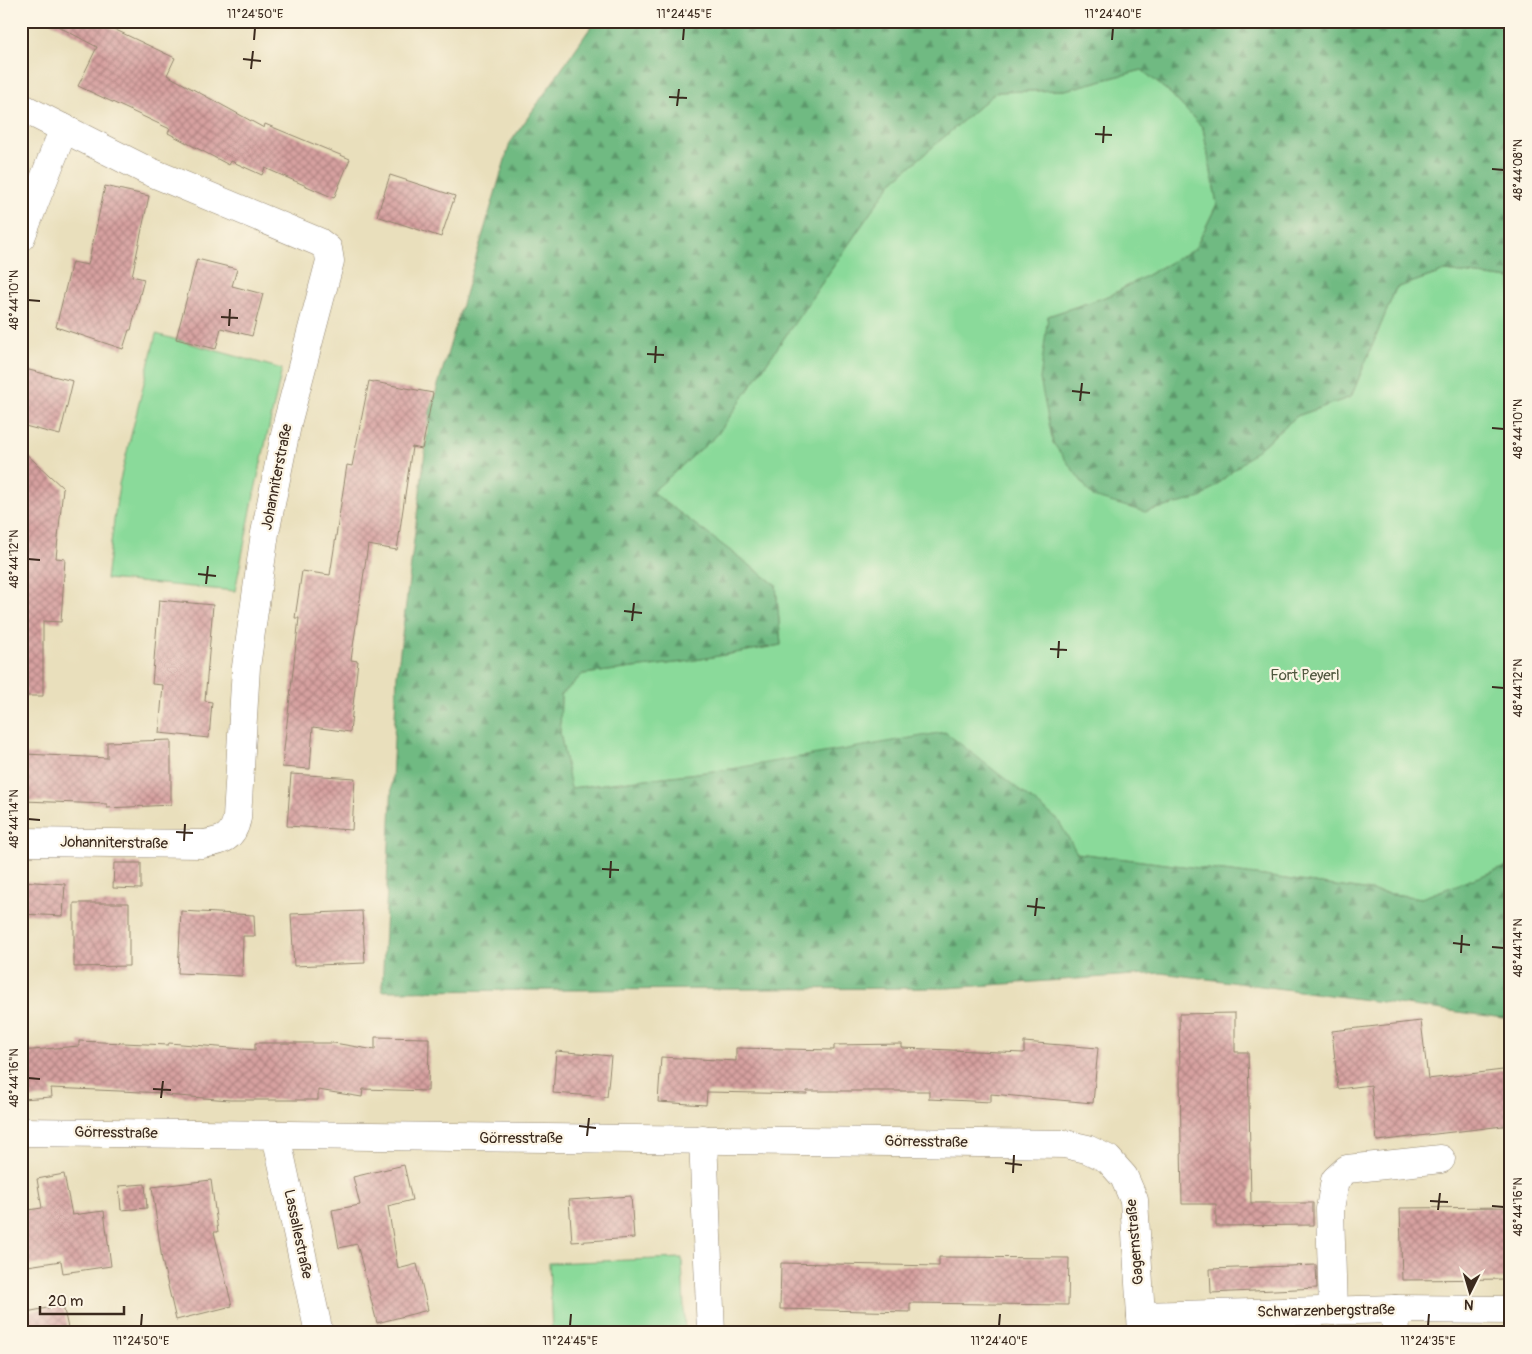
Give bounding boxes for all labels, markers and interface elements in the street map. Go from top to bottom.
text: 11°24'50"E [227,7,283,22]
text: 11°24'45"E [656,7,712,22]
text: 11°24'40"E [1085,7,1141,22]
text: 48°44'08"N [1511,139,1526,201]
text: 48°44'10"N [7,270,22,330]
text: 48°44'10"N [1511,399,1526,459]
street label: Johanniterstraße [257,422,297,532]
text: 48°44'12"N [7,530,22,588]
text: 48°44'12"N [1511,659,1526,717]
park label: Fort Peyerl [1270,666,1340,685]
text: 48°44'14"N [7,789,22,849]
street label: Johanniterstraße [60,833,169,853]
text: 48°44'14"N [1511,918,1526,978]
text: 48°44'16"N [7,1048,22,1108]
street label: Görresstraße [74,1123,158,1143]
street label: Görresstraße [479,1129,563,1148]
street label: Görresstraße [884,1132,968,1152]
text: 48°44'16"N [1511,1177,1526,1237]
street label: Lassallestraße [279,1188,317,1281]
street label: Gagernstraße [1122,1198,1148,1286]
north arrow [1444,1266,1494,1316]
scale bar [40,1284,124,1316]
text: 20 m [48,1292,83,1311]
text: N [1463,1296,1474,1313]
street label: Schwarzenbergstraße [1257,1300,1396,1322]
text: 11°24'50"E [113,1334,169,1349]
text: 11°24'45"E [542,1334,598,1349]
text: 11°24'40"E [971,1334,1027,1349]
text: 11°24'35"E [1401,1334,1456,1349]

